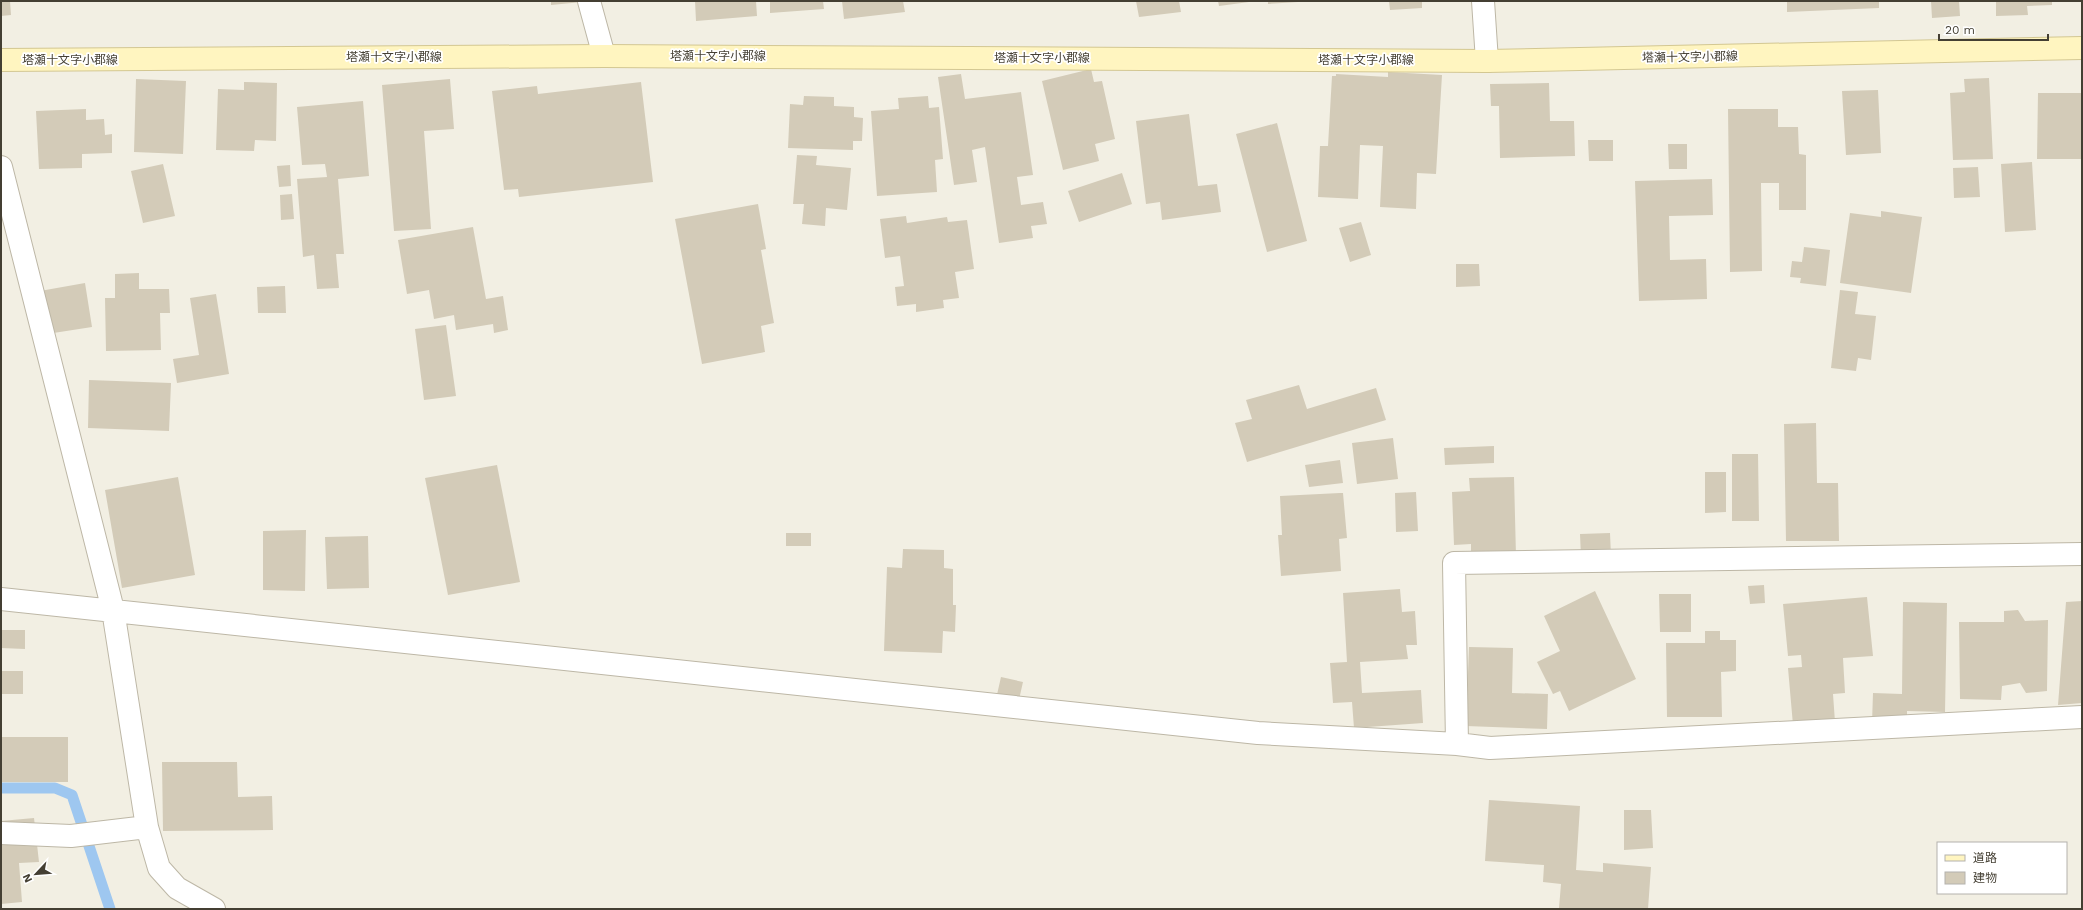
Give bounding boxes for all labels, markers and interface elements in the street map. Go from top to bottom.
scale bar [1939,16,2048,42]
text: 20 m [1945,23,1975,37]
street label: 塔瀬十文字小郡線 [670,49,766,63]
street label: 塔瀬十文字小郡線 [1642,49,1738,65]
street label: 塔瀬十文字小郡線 [346,50,442,64]
street label: 塔瀬十文字小郡線 [994,51,1090,65]
street label: 塔瀬十文字小郡線 [22,53,118,67]
street label: 塔瀬十文字小郡線 [1318,53,1414,67]
legend [1937,842,2067,894]
text: 道路 [1973,851,1997,865]
north arrow [16,854,56,894]
text: 建物 [1973,871,1997,885]
text: N [20,872,35,885]

